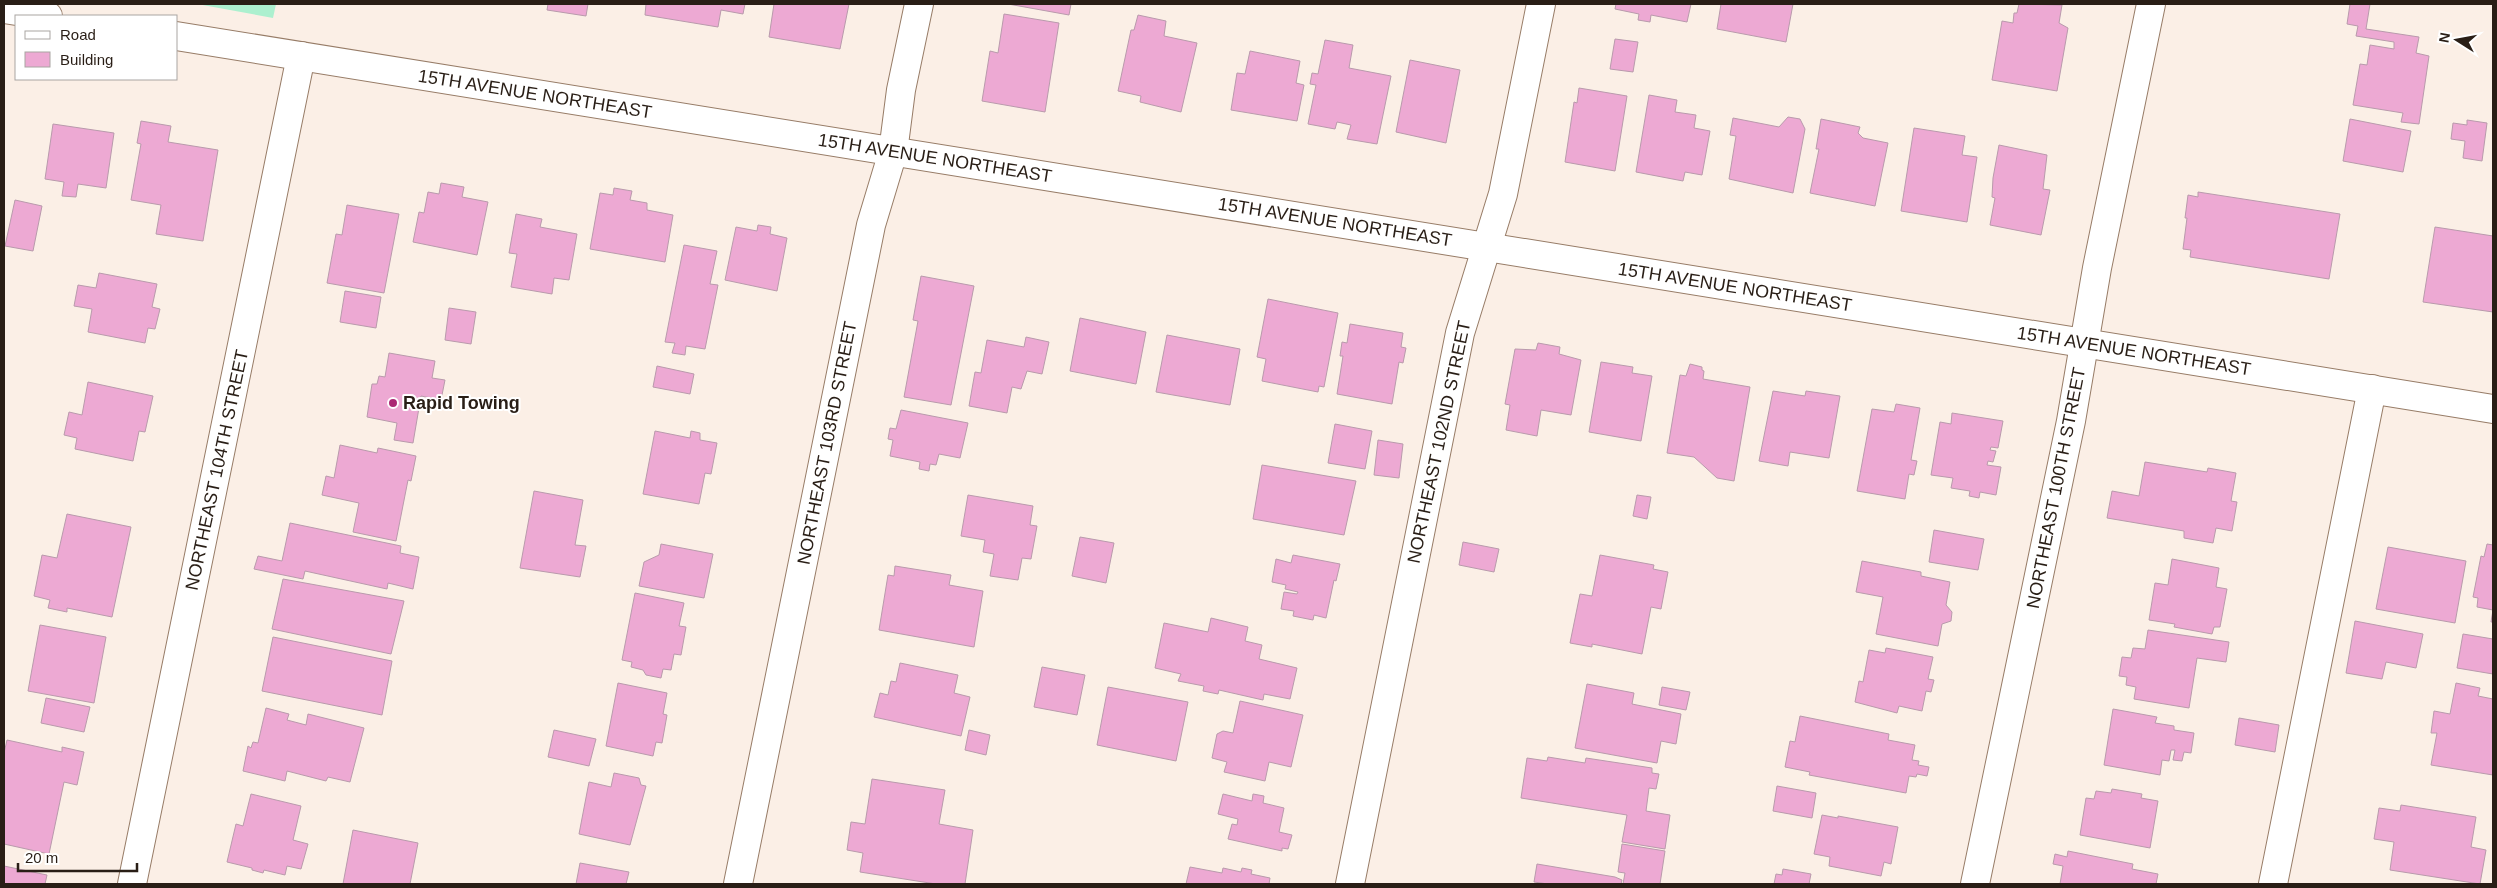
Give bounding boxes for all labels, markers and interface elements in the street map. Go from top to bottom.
legend [15,15,178,80]
north arrow [2432,15,2482,65]
text: Road [60,26,96,43]
text: N [2435,31,2453,44]
text: Building [60,51,113,68]
street label: 15TH AVENUE NORTHEAST [417,66,653,122]
street label: 15TH AVENUE NORTHEAST [817,130,1053,186]
street label: 15TH AVENUE NORTHEAST [1217,194,1453,250]
street label: 15TH AVENUE NORTHEAST [1617,259,1853,315]
street label: NORTHEAST 102ND STREET [1403,319,1475,565]
street label: NORTHEAST 103RD STREET [794,320,860,566]
street label: 15TH AVENUE NORTHEAST [2016,323,2252,379]
street label: NORTHEAST 104TH STREET [182,348,252,592]
street label: NORTHEAST 100TH STREET [2023,366,2089,610]
place label: Rapid Towing [403,393,520,413]
marker: Rapid Towing [387,397,399,409]
scale bar [18,840,136,872]
text: 20 m [25,849,58,866]

